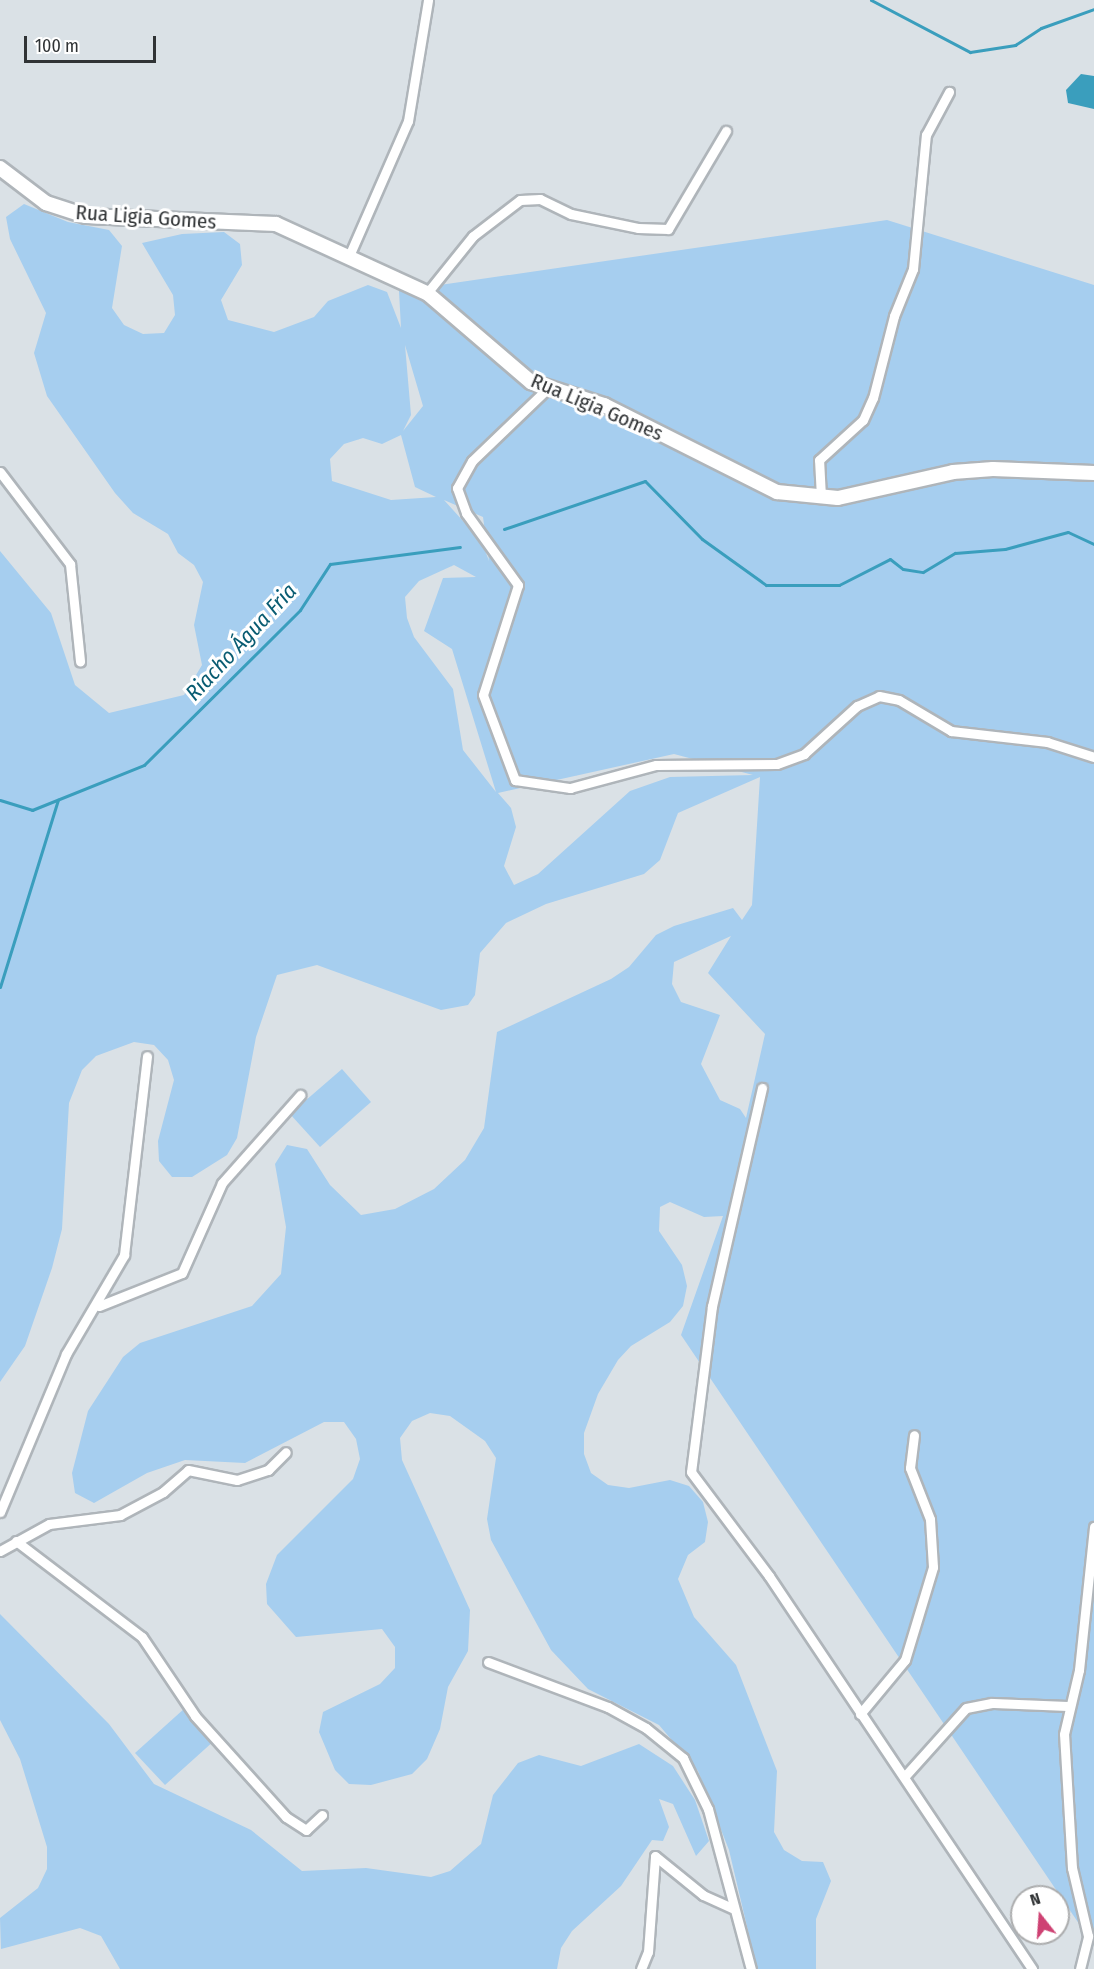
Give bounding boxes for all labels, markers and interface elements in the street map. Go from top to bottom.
scale bar [27,24,159,62]
text: 100 m [35,35,79,57]
street label: Rua Ligia Gomes [75,200,217,234]
street label: Rua Ligia Gomes [527,368,667,446]
water label: Riacho Água Fria [180,578,302,706]
north arrow [1010,1885,1070,1945]
text: N [1028,1889,1043,1910]

